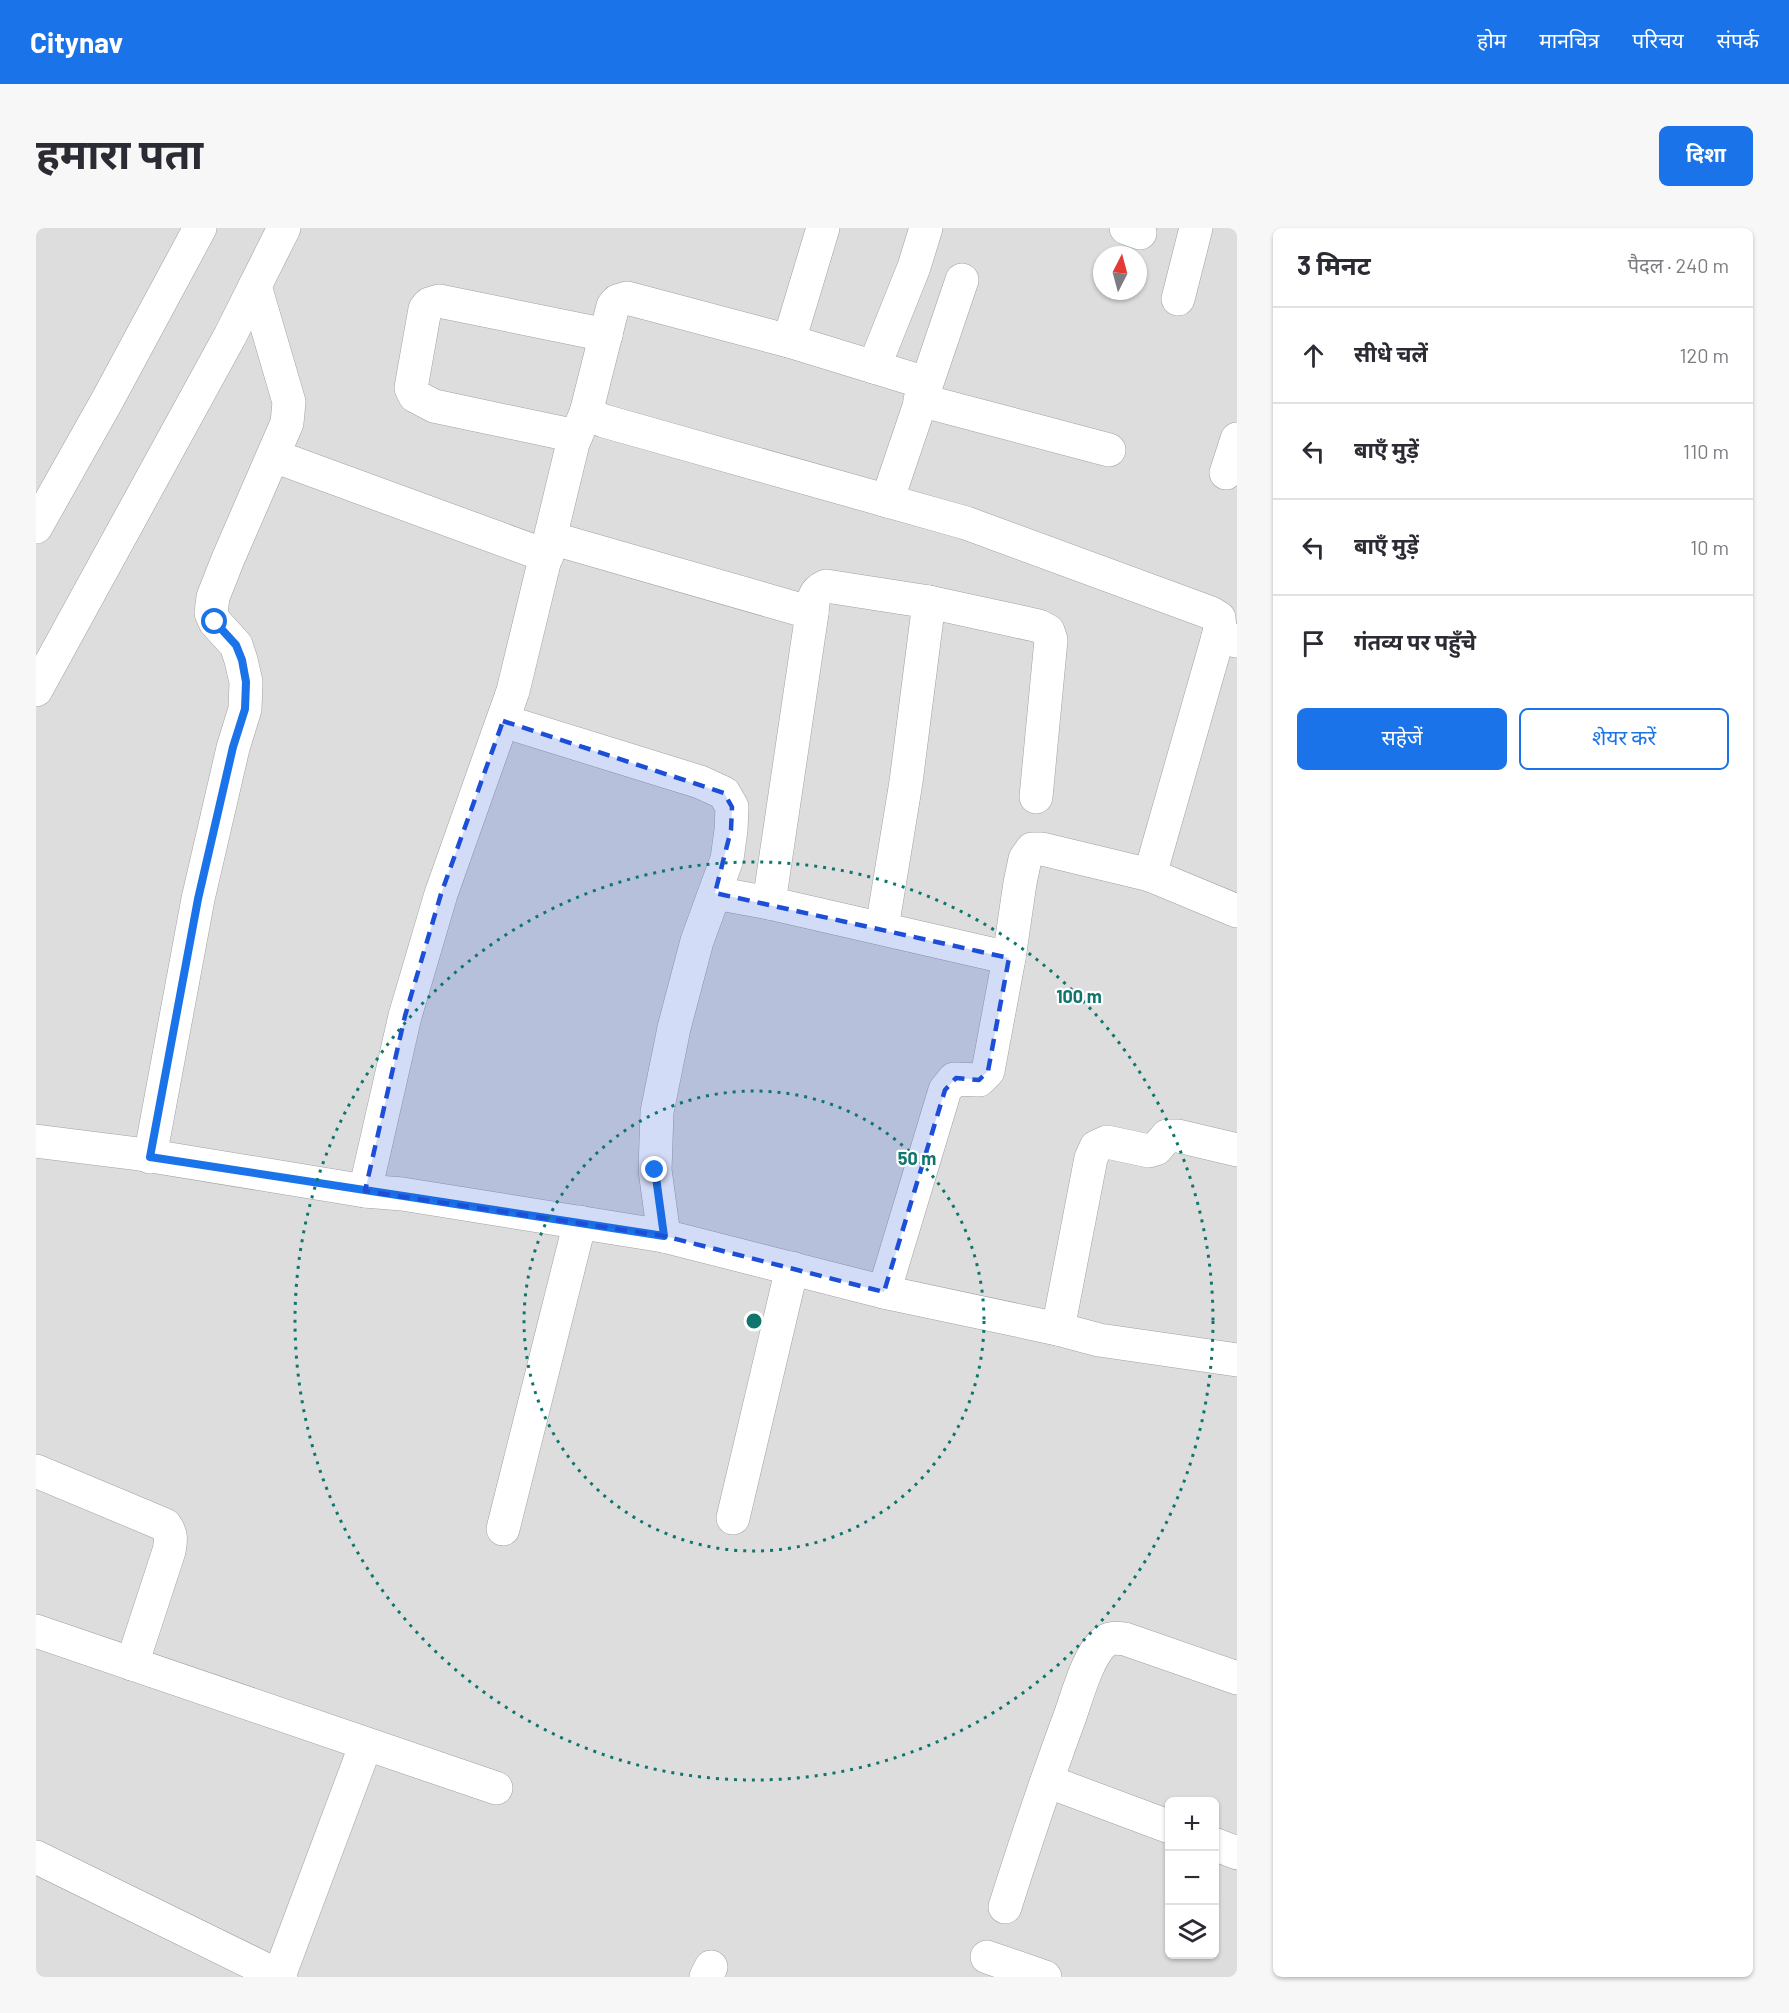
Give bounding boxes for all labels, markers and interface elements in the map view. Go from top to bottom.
text: Citynav [30,25,123,59]
text: होम [1477,27,1506,52]
text: मानचित्र [1539,27,1599,52]
text: परिचय [1632,27,1684,52]
text: संपर्क [1717,27,1759,52]
button: दिशा [1659,126,1753,186]
text: हमारा पता [36,127,203,177]
north arrow [1093,246,1147,300]
text: 3 मिनट [1297,249,1371,280]
text: पैदल · 240 m [1628,253,1729,277]
icon: ahead [1297,339,1330,372]
text: सीधे चलें [1354,340,1428,366]
text: 120 m [1679,343,1729,367]
icon: left [1297,435,1330,468]
text: बाएँ मुड़ें [1354,436,1419,462]
text: 110 m [1683,439,1729,463]
icon: left [1297,531,1330,564]
text: बाएँ मुड़ें [1354,532,1419,558]
text: 10 m [1690,535,1729,559]
route start [201,608,227,634]
icon: arrive [1297,627,1330,660]
text: गंतव्य पर पहुँचे [1354,628,1476,654]
button: सहेजें [1297,708,1507,770]
button: शेयर करें [1519,708,1729,770]
text: 100 m [1056,985,1102,1007]
text: 50 m [898,1147,936,1169]
route end [641,1156,667,1182]
centre of rings [744,1311,764,1331]
map controls [1165,1797,1219,1959]
button: + [1165,1797,1219,1851]
button: − [1165,1851,1219,1905]
button: layers [1165,1905,1219,1959]

